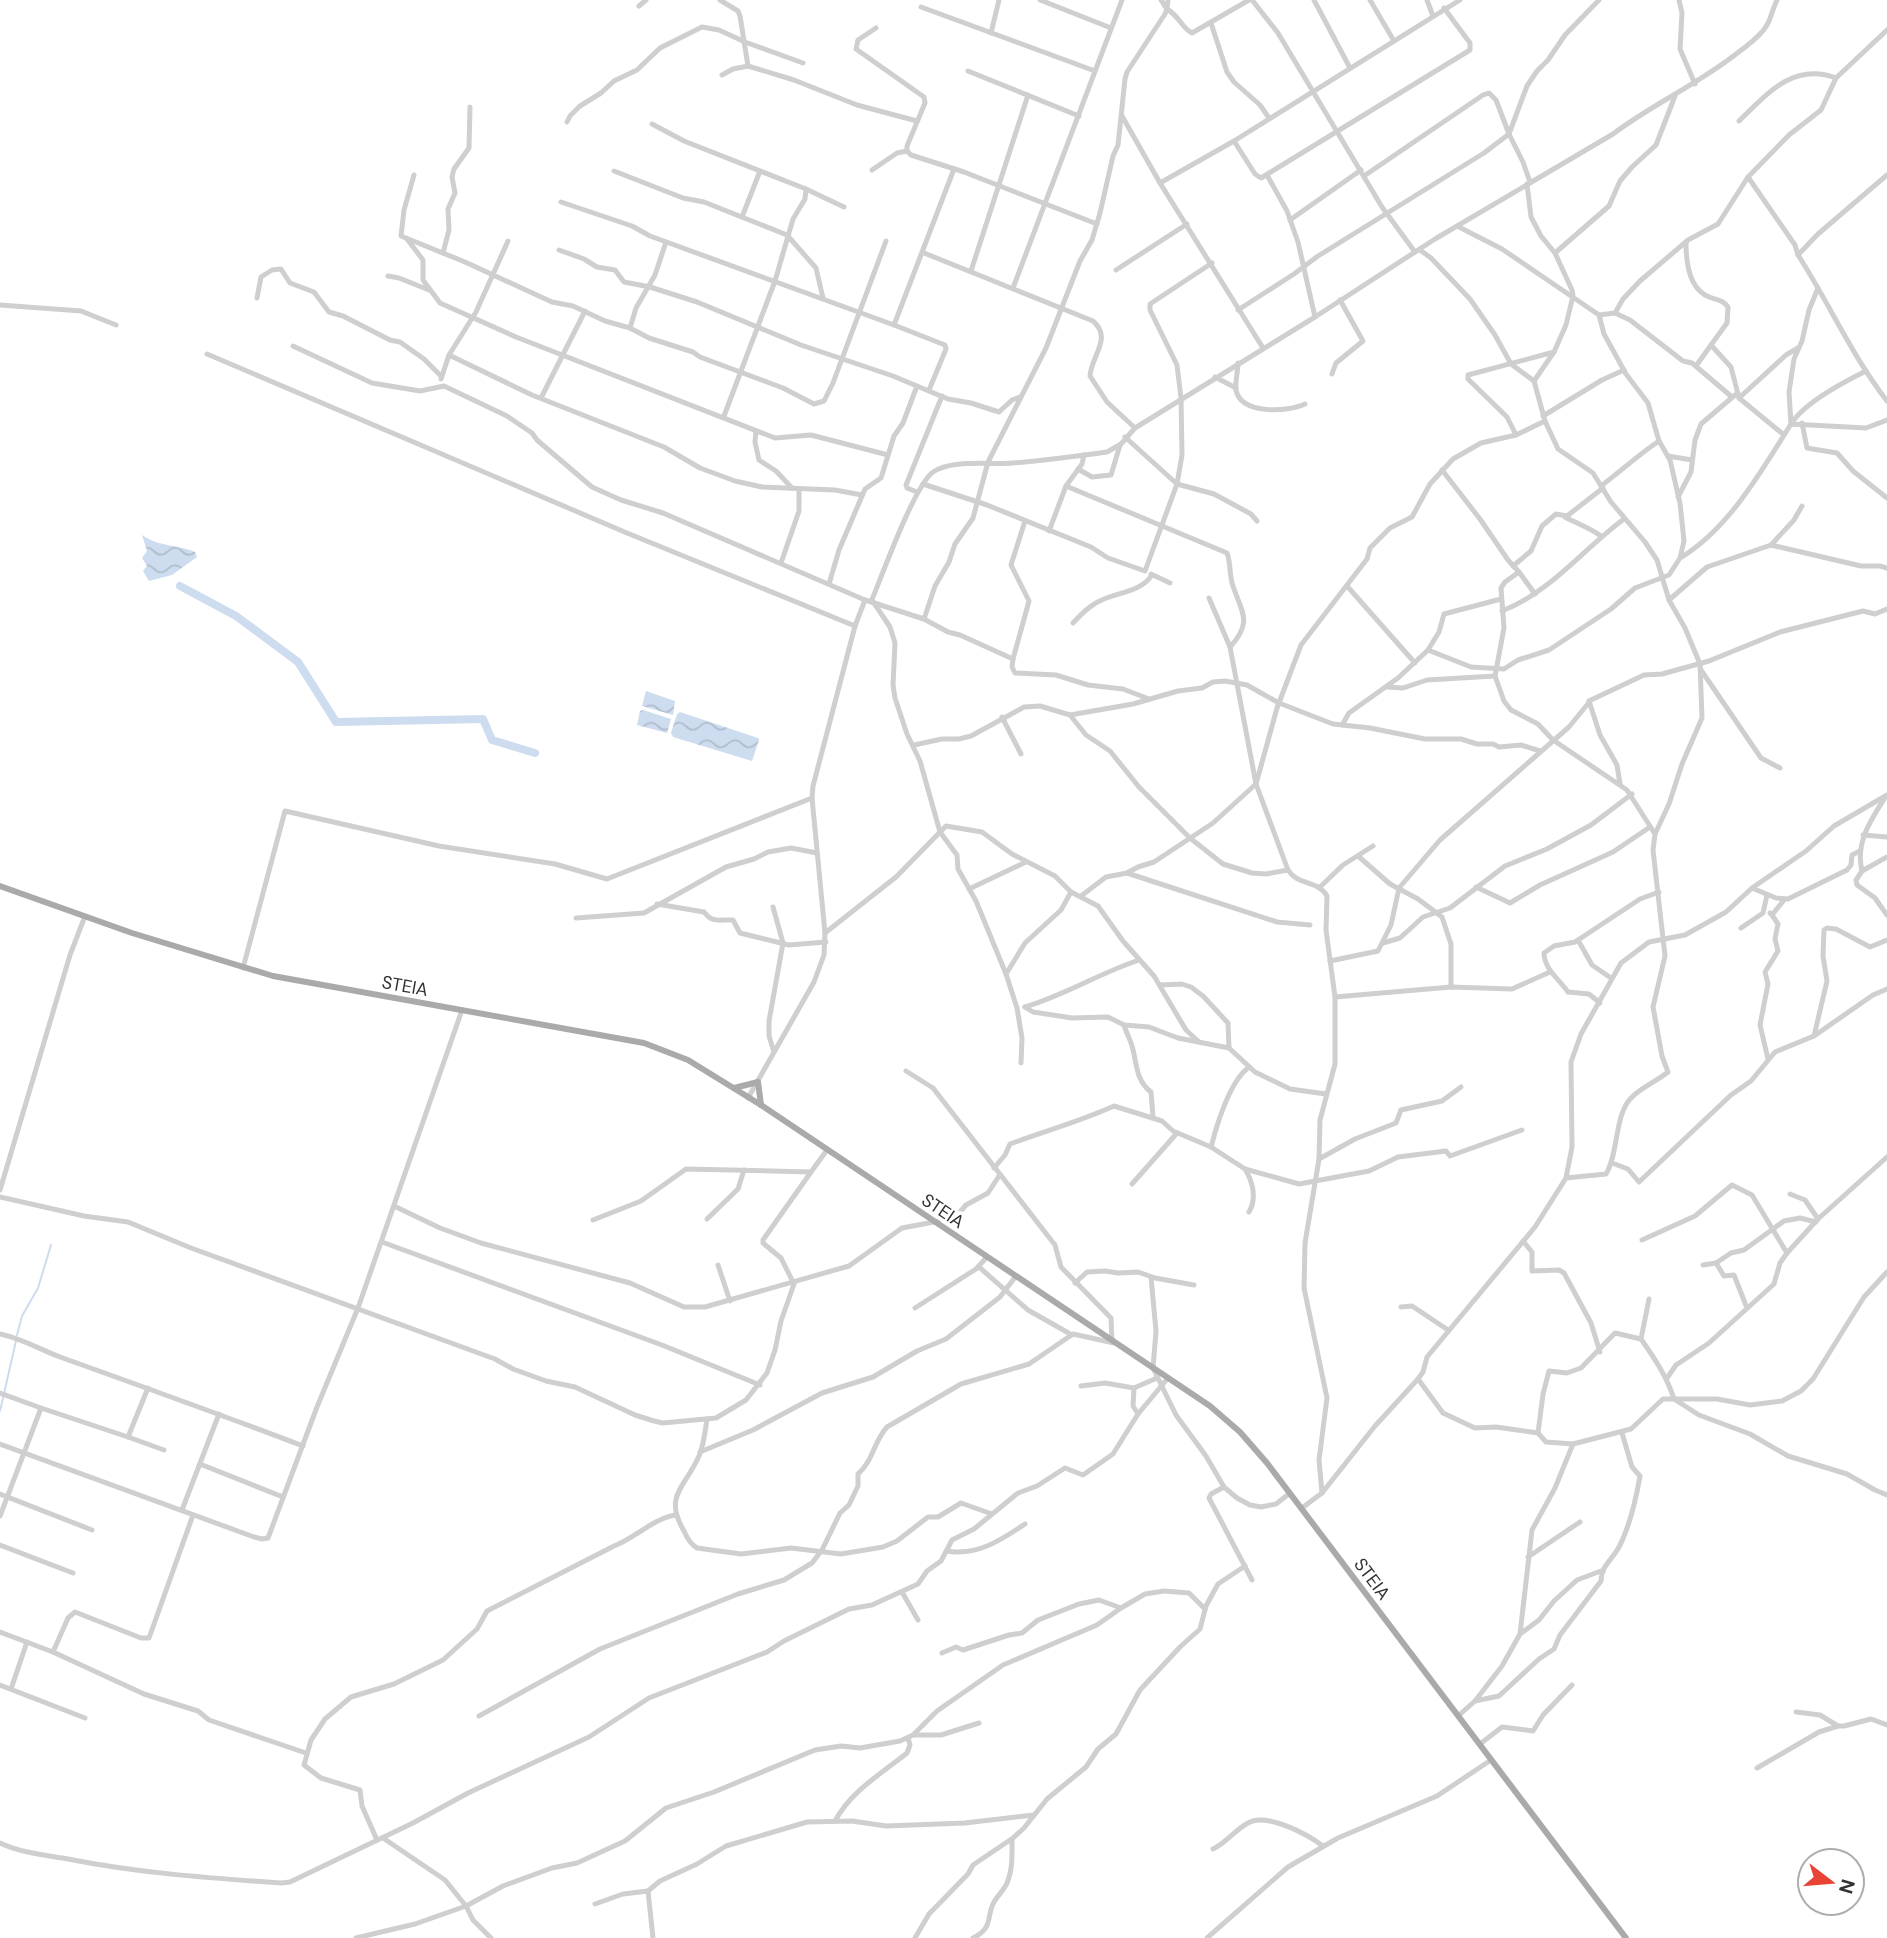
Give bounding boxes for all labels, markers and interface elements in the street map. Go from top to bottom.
street label: STEIA [380,970,430,1002]
street label: STEIA [917,1188,969,1234]
street label: STEIA [1348,1553,1396,1605]
north arrow [1796,1847,1866,1917]
text: N [1833,1876,1861,1897]

